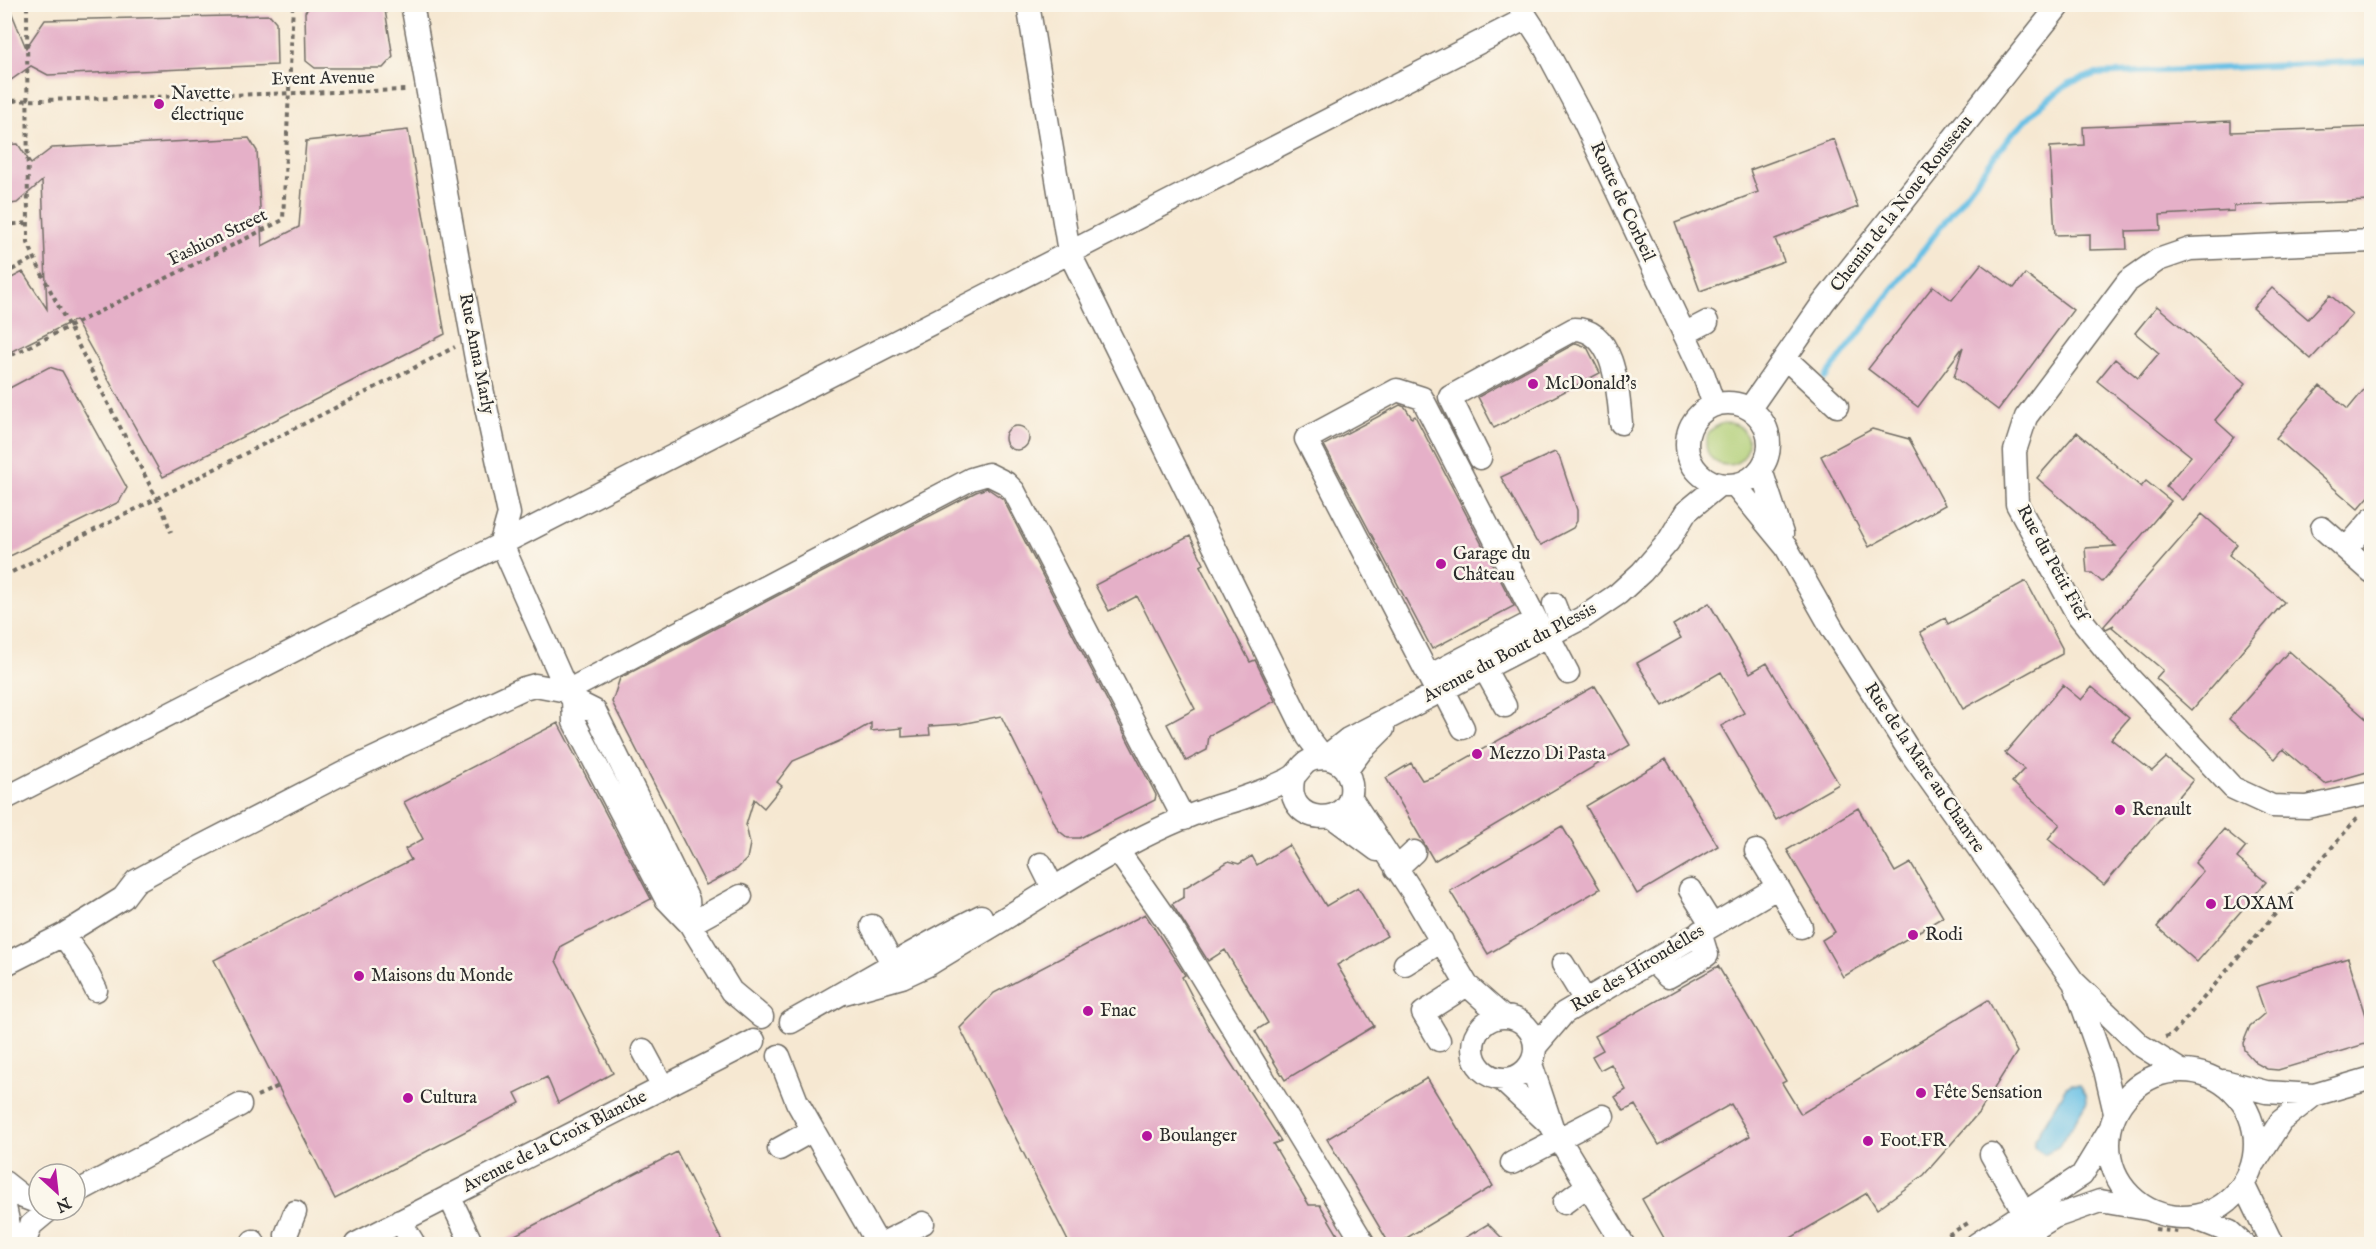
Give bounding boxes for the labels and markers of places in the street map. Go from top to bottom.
place label: Navette électrique [171,83,244,127]
marker: Navette électrique [152,97,166,111]
place label: McDonald's [1545,373,1637,396]
marker: McDonald's [1526,377,1540,391]
place label: Garage du Château [1453,543,1530,587]
marker: Garage du Château [1434,557,1448,571]
place label: Mezzo Di Pasta [1489,743,1606,766]
marker: Mezzo Di Pasta [1470,747,1484,761]
place label: Renault [2132,799,2192,822]
marker: Renault [2113,803,2127,817]
place label: LOXAM [2223,893,2294,916]
marker: LOXAM [2204,897,2218,911]
place label: Rodi [1925,924,1963,947]
marker: Rodi [1906,928,1920,942]
place label: Maisons du Monde [371,965,513,988]
marker: Maisons du Monde [352,969,366,983]
place label: Fnac [1100,1000,1137,1023]
marker: Fnac [1081,1004,1095,1018]
place label: Fête Sensation [1933,1082,2043,1105]
marker: Fête Sensation [1914,1086,1928,1100]
place label: Cultura [420,1087,477,1110]
marker: Cultura [401,1091,415,1105]
place label: Boulanger [1159,1125,1237,1148]
marker: Boulanger [1140,1129,1154,1143]
place label: Foot.FR [1880,1130,1947,1153]
marker: Foot.FR [1861,1134,1875,1148]

